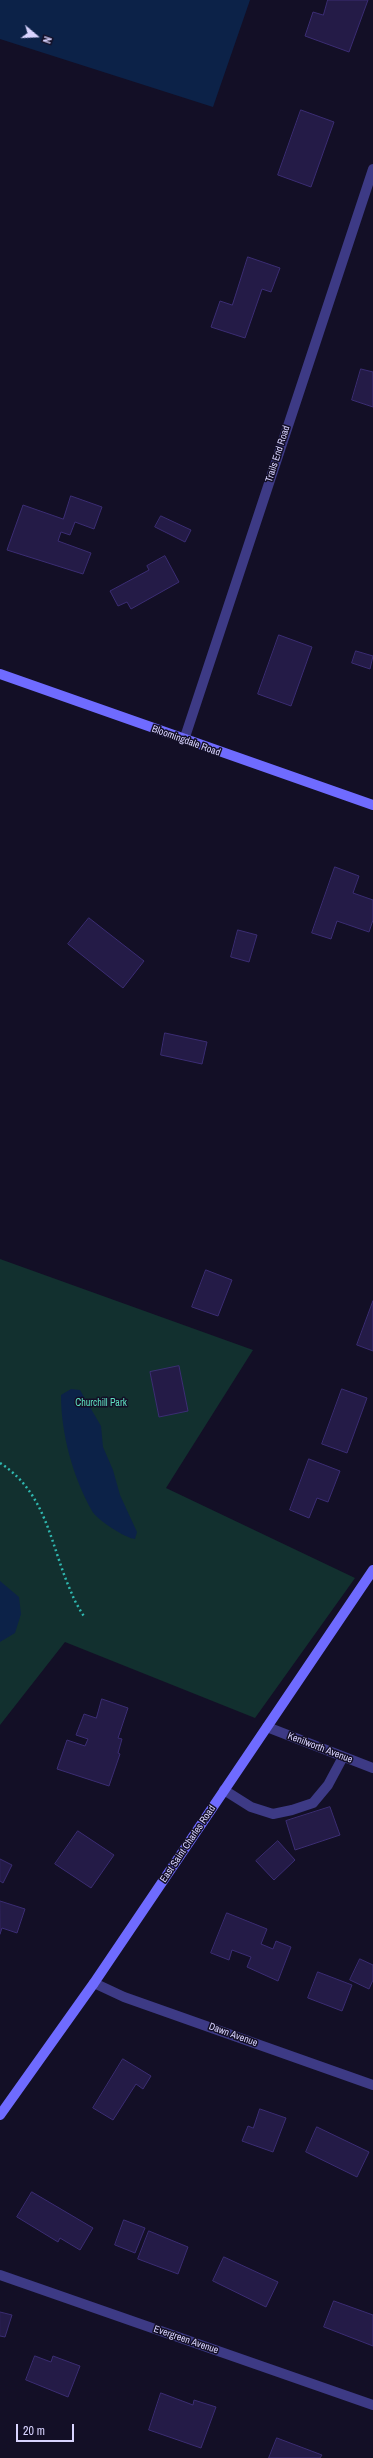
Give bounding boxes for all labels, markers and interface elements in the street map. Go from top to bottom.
north arrow [16,16,56,56]
text: N [40,35,55,45]
street label: Trails End Road [263,424,293,484]
street label: Bloomingdale Road [150,723,222,759]
park label: Churchill Park [75,1397,127,1409]
street label: Kenilworth Avenue [286,1730,354,1766]
street label: East Saint Charles Road [158,1803,218,1885]
street label: Dawn Avenue [207,2021,259,2049]
street label: Evergreen Avenue [152,2323,220,2357]
scale bar [18,2416,76,2442]
text: 20 m [23,2423,45,2439]

